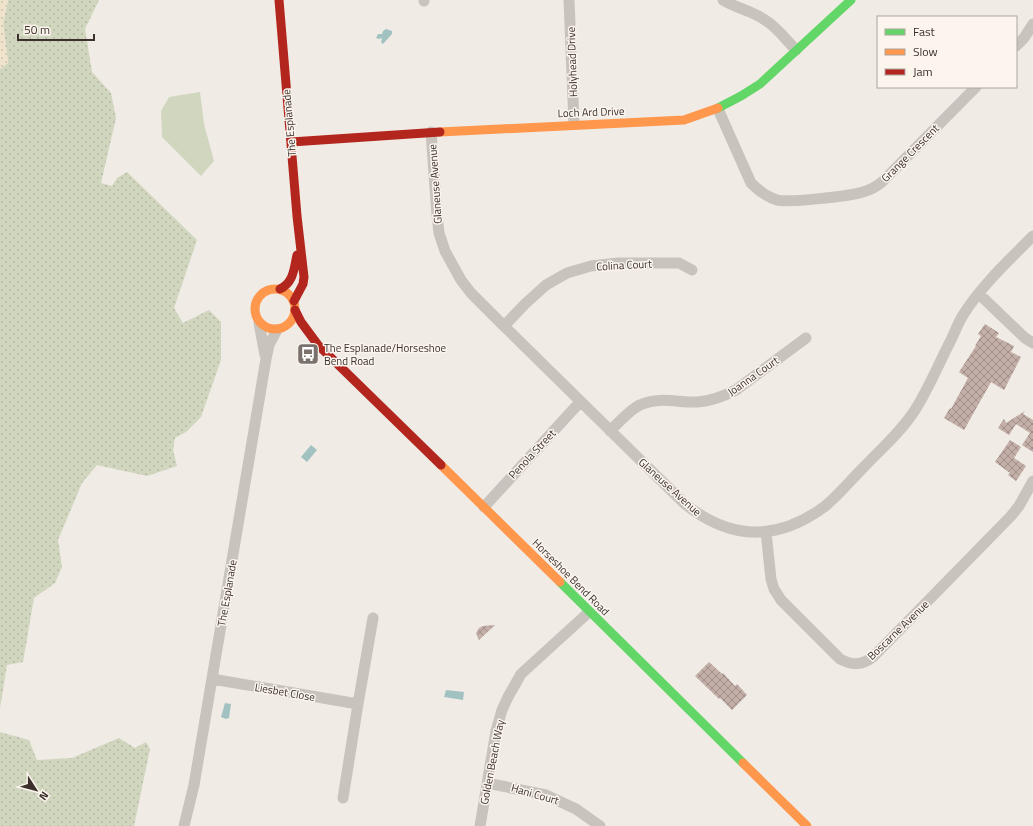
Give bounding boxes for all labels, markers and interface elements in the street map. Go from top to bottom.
scale bar [18,16,94,42]
legend [877,16,1017,88]
text: 50 m [24,20,50,39]
text: Fast [913,22,936,41]
street label: Holyhead Drive [563,26,581,97]
text: Slow [913,42,938,61]
text: Jam [913,62,933,81]
street label: The Esplanade [278,88,300,157]
street label: Loch Ard Drive [557,103,625,121]
street label: Grange Crescent [877,120,943,186]
street label: Glaneuse Avenue [424,143,446,224]
street label: Colina Court [596,256,652,274]
place label: The Esplanade/Horseshoe Bend Road [324,340,447,369]
bus stop icon: The Esplanade/Horseshoe Bend Road [295,341,321,367]
street label: Joanna Court [724,352,782,400]
street label: Penola Street [505,426,559,482]
street label: Glaneuse Avenue [635,454,705,520]
street label: Horseshoe Bend Road [529,535,613,619]
street label: The Esplanade [213,558,241,628]
street label: Boscarne Avenue [864,596,933,664]
street label: Liesbet Close [254,679,317,705]
street label: Golden Beach Way [476,718,508,806]
north arrow [16,770,56,810]
street label: Hani Court [509,780,561,808]
text: N [35,788,53,804]

